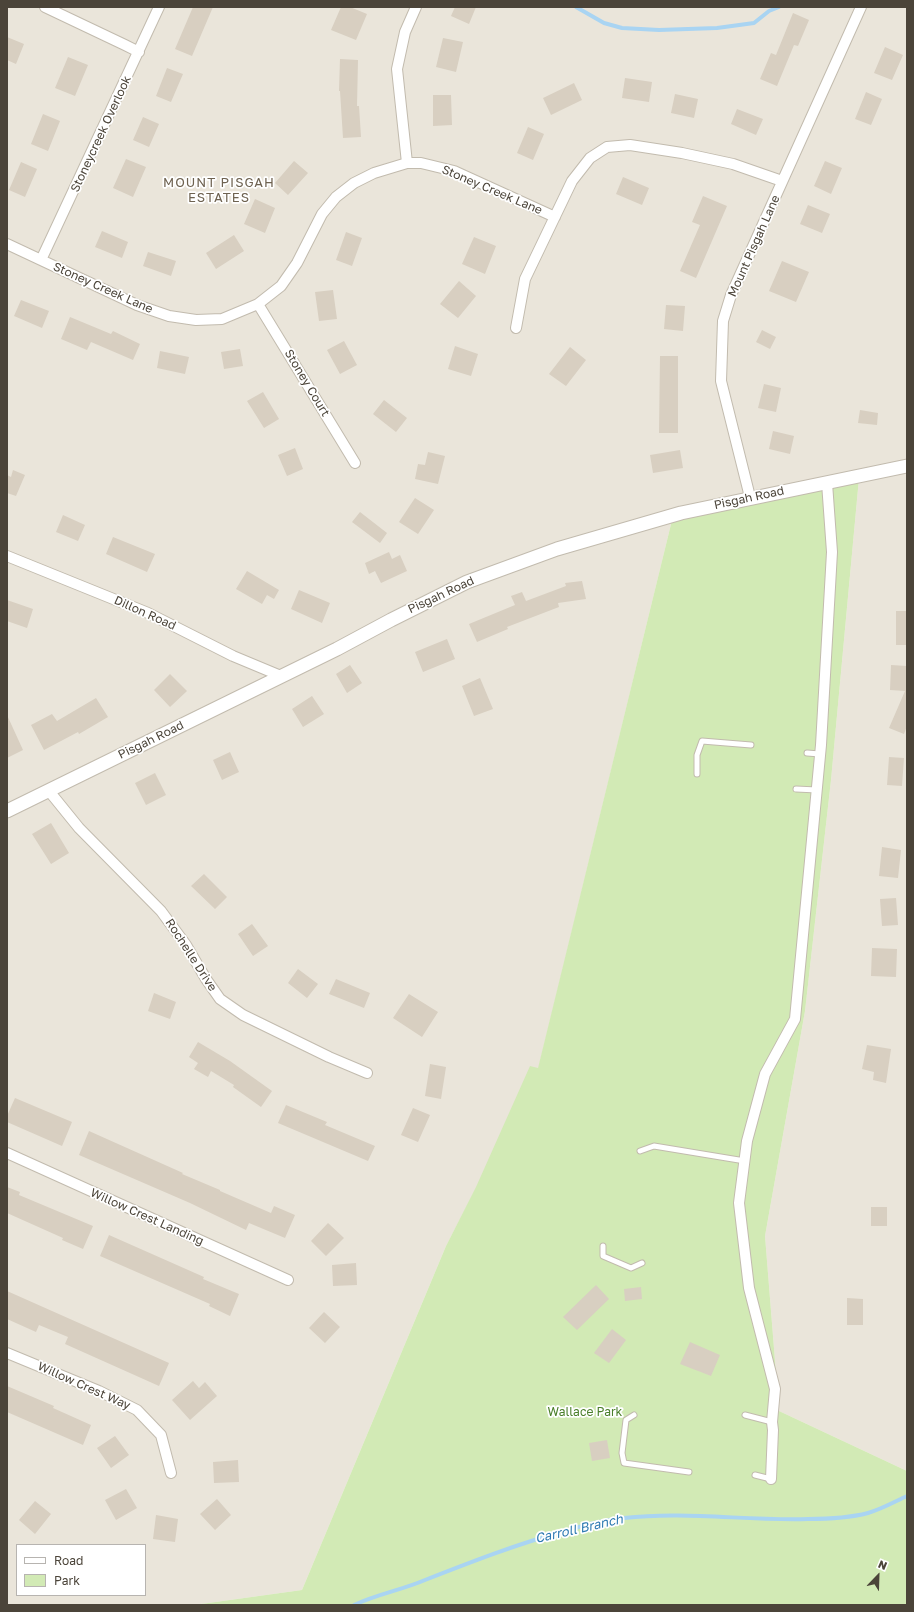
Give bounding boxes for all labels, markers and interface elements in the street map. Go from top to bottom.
street label: Stoneycreek Overlook [68,74,134,194]
street label: Stoney Creek Lane [440,162,544,218]
district label: MOUNT PISGAH ESTATES [163,175,275,206]
street label: Mount Pisgah Lane [725,193,783,299]
street label: Stoney Creek Lane [51,260,155,316]
street label: Stoney Court [281,347,333,419]
street label: Pisgah Road [713,484,785,512]
street label: Pisgah Road [406,573,476,617]
street label: Dillon Road [112,593,178,633]
street label: Pisgah Road [116,718,186,762]
street label: Rochelle Drive [162,916,220,994]
street label: Willow Crest Landing [88,1186,206,1248]
street label: Willow Crest Way [35,1359,133,1413]
park label: Wallace Park [548,1405,622,1419]
water label: Carroll Branch [534,1511,624,1547]
legend [16,1544,146,1596]
text: Road [54,1553,83,1568]
north arrow [858,1556,898,1596]
text: N [876,1557,889,1572]
text: Park [54,1573,80,1588]

